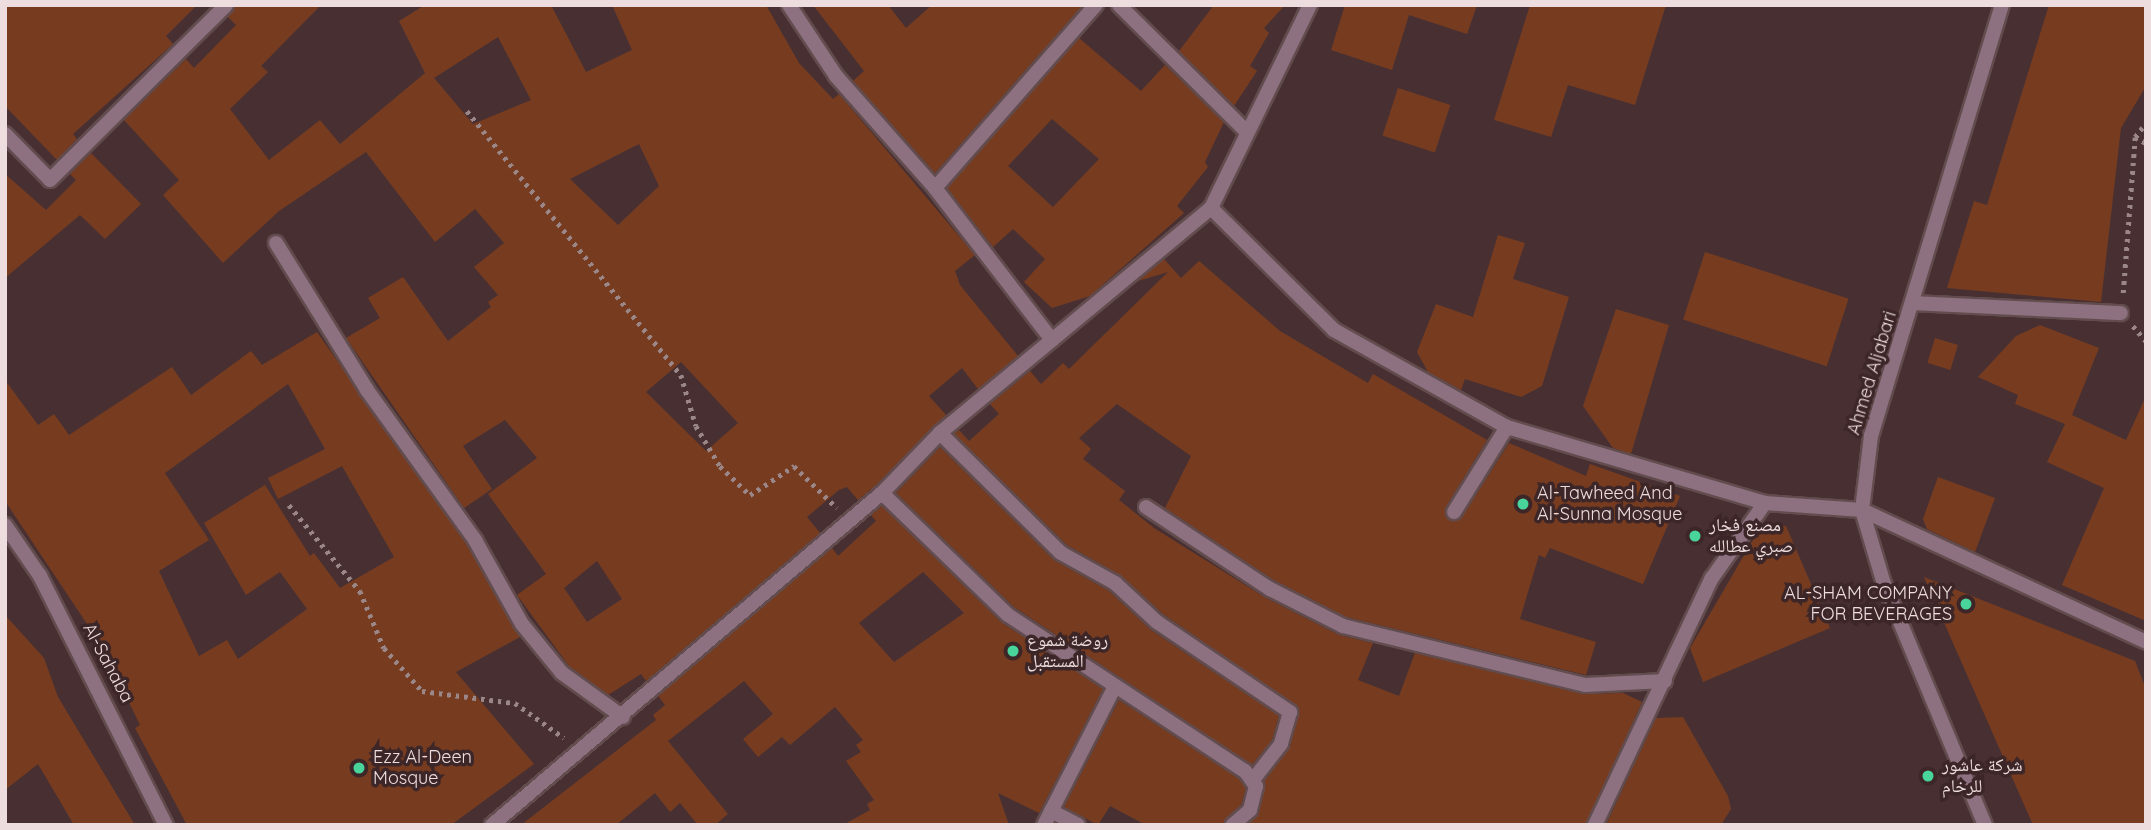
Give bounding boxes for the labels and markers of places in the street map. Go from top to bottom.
place label: Al-Tawheed And Al-Sunna Mosque [1537,483,1682,526]
marker: Al-Tawheed And Al-Sunna Mosque [1515,496,1531,512]
place label: مصنع فخار صبري عطالله [1709,515,1793,558]
marker: مصنع فخار صبري عطالله [1687,528,1703,544]
place label: AL-SHAM COMPANY FOR BEVERAGES [1784,583,1952,626]
marker: AL-SHAM COMPANY FOR BEVERAGES [1958,596,1974,612]
place label: روضة شموع المستقبل [1027,630,1108,672]
marker: روضة شموع المستقبل [1005,643,1021,659]
place label: Ezz Al-Deen Mosque [373,747,472,790]
place label: شركة عاشور للرخام [1942,755,2022,798]
marker: Ezz Al-Deen Mosque [351,760,367,776]
marker: شركة عاشور للرخام [1920,768,1936,784]

